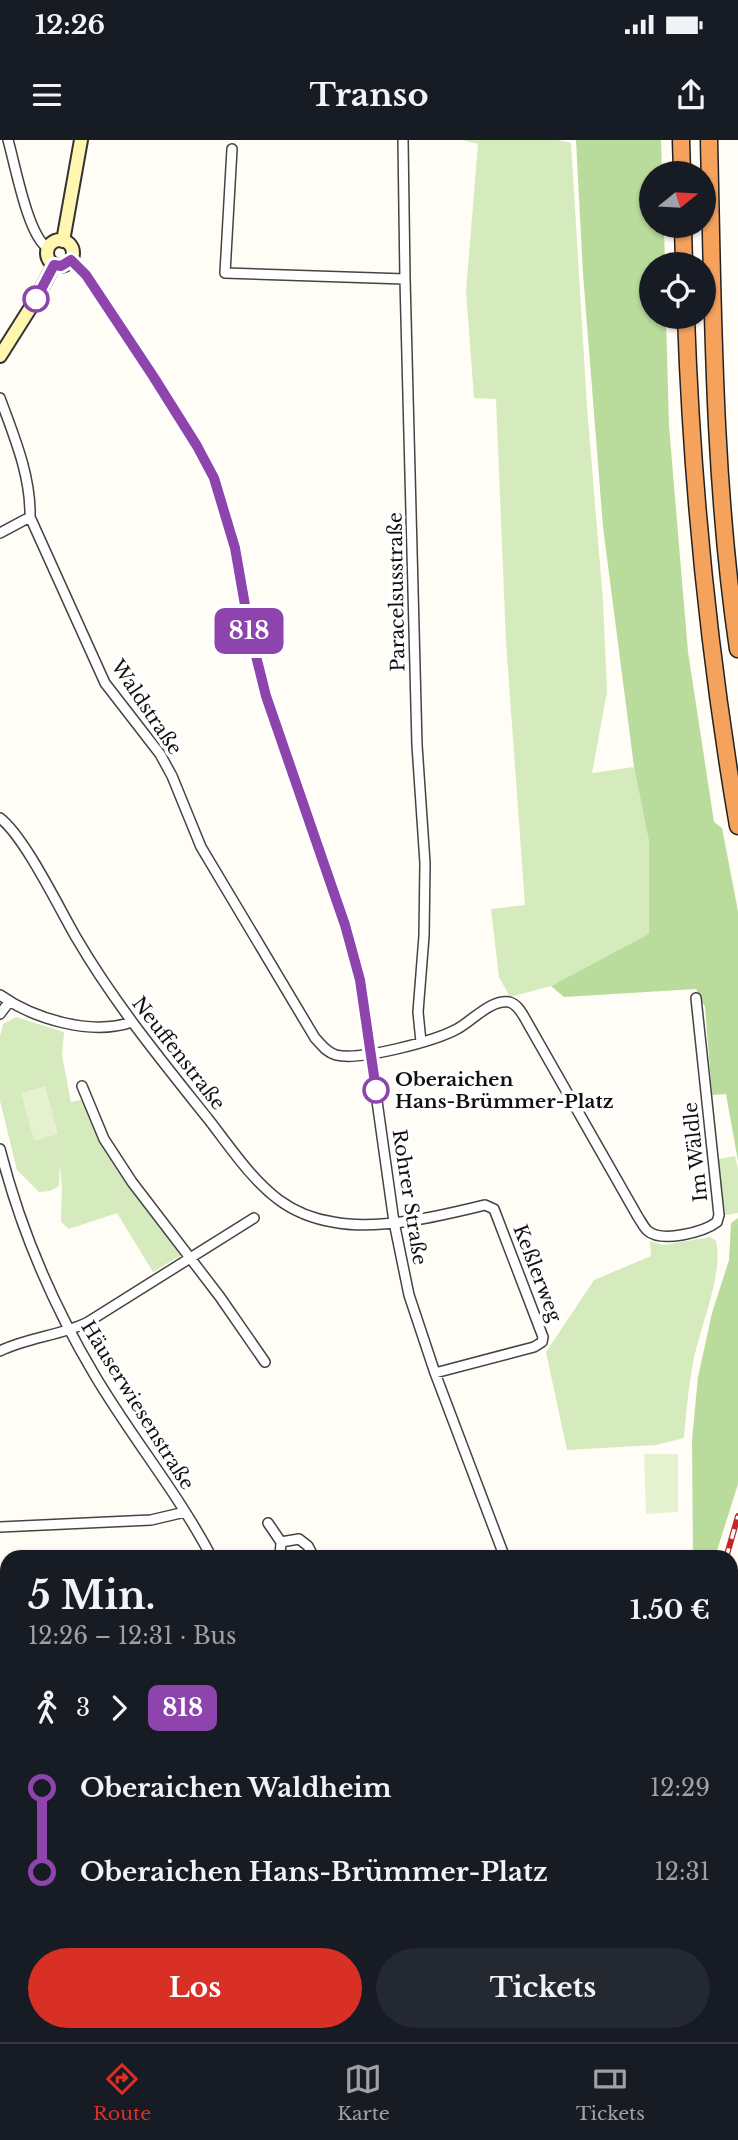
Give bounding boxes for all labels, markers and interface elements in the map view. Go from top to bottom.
text: 12:26 [35,9,105,41]
text: Transo [309,75,429,115]
icon: menu [28,76,66,114]
icon: share [672,76,710,114]
north arrow [639,161,716,238]
map controls [639,161,716,329]
button: locate [639,252,716,329]
unlabelled marker [23,286,49,312]
street label: Paracelsusstraße [384,512,409,672]
line badge: 818 [209,608,289,654]
text: 818 [229,616,269,645]
street label: Waldstraße [106,655,187,759]
street label: Neuffenstraße [127,992,230,1114]
place label: Oberaichen Hans-Brümmer-Platz [395,1068,614,1113]
marker: Oberaichen Hans-Brümmer-Platz [363,1077,389,1103]
street label: Im Wäldle [679,1101,712,1203]
street label: Rohrer Straße [387,1128,432,1266]
street label: Keßlerweg [508,1221,567,1326]
street label: Häuserwiesenstraße [76,1317,199,1494]
text: 5 Min. [28,1572,155,1619]
text: 1.50 € [630,1594,710,1626]
text: 12:26 – 12:31 · Bus [28,1622,236,1650]
icon: walk [28,1689,66,1727]
icon: forward [100,1689,138,1727]
text: 818 [162,1693,203,1722]
text: 3 [76,1694,90,1722]
text: Oberaichen Waldheim [80,1772,391,1804]
text: 12:29 [650,1774,710,1802]
text: Oberaichen Hans-Brümmer-Platz [80,1856,548,1888]
text: 12:31 [655,1858,710,1886]
button: Los [28,1948,362,2028]
button: Tickets [376,1948,710,2028]
tab: Route [93,2060,151,2125]
tab: Karte [337,2060,390,2125]
tab: Tickets [576,2060,645,2125]

